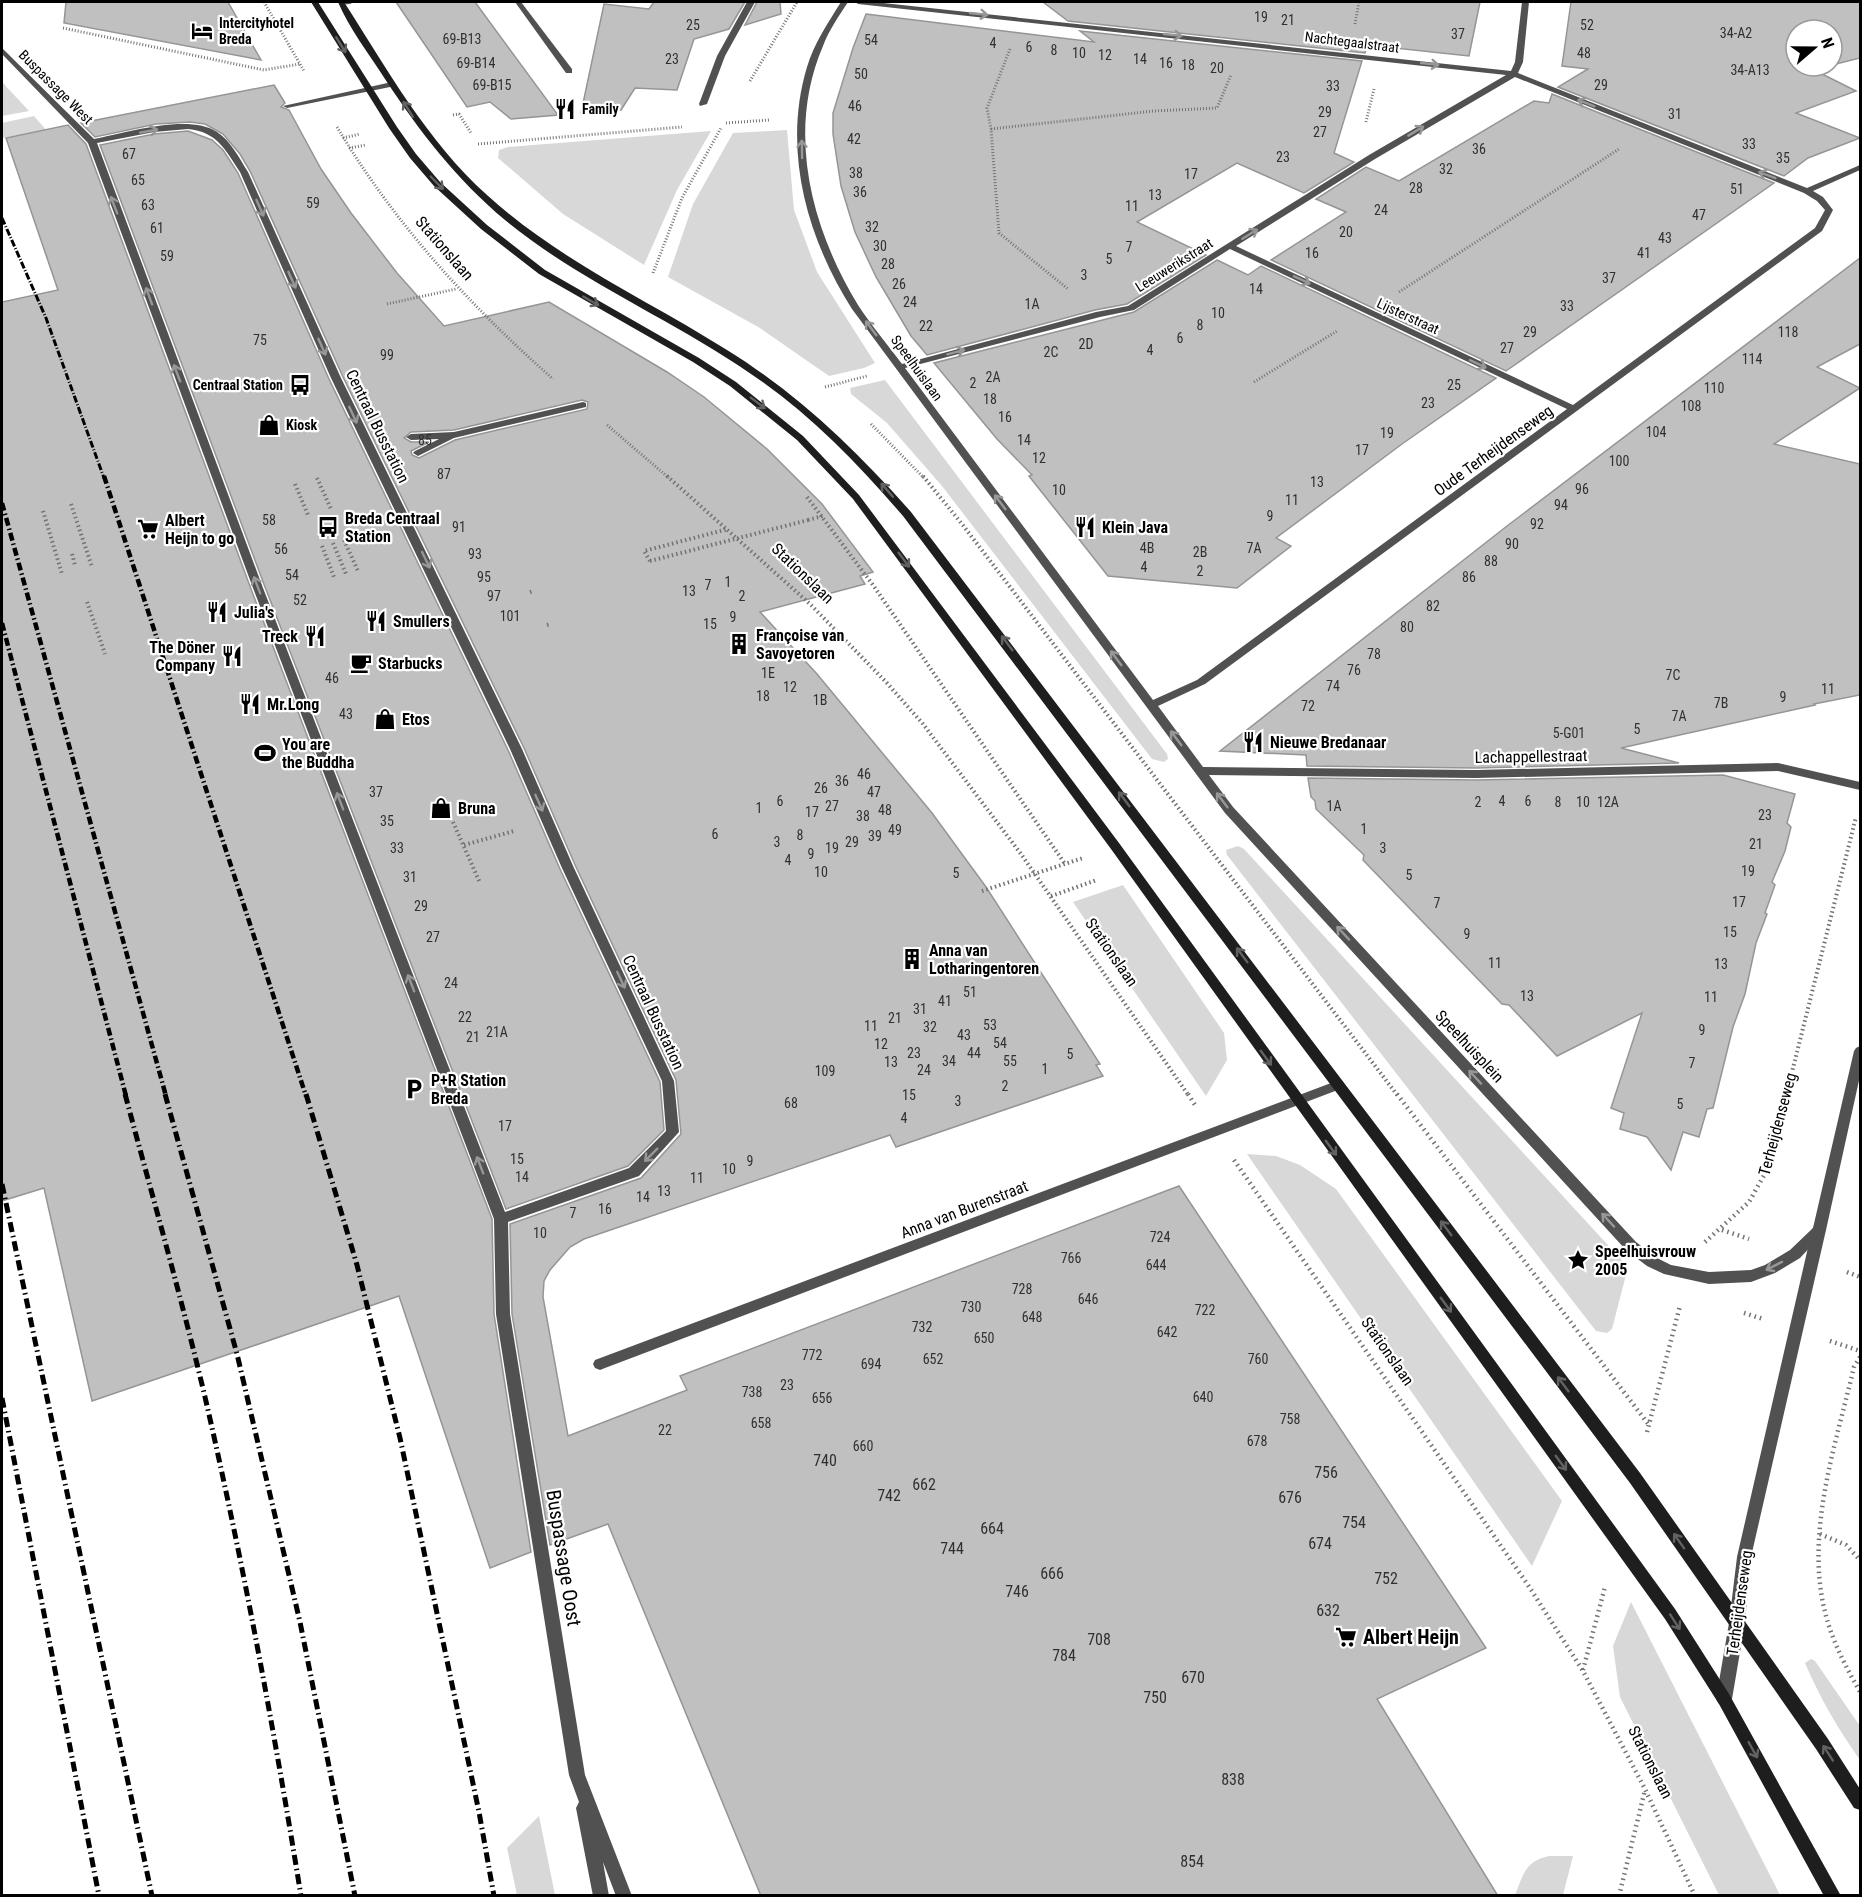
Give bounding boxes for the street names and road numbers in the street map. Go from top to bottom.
street label: Nachtegaalstraat [1304,28,1400,56]
street label: Buspassage West [16,47,96,127]
street label: Stationslaan [412,212,478,284]
street label: Leeuwerikstraat [1132,235,1216,295]
street label: Lijsterstraat [1375,295,1441,337]
street label: Speelhuislaan [888,332,946,404]
street label: Centraal Busstation [342,366,413,486]
street label: Oude Terheijdenseweg [1430,401,1556,500]
street label: Stationslaan [768,539,838,608]
street label: Lachappellestraat [1474,746,1588,767]
street label: Stationslaan [1081,915,1142,990]
street label: Centraal Busstation [619,952,688,1072]
street label: Speelhuisplein [1431,1006,1508,1086]
street label: Terheijdenseweg [1755,1070,1800,1178]
street label: Anna van Burenstraat [898,1176,1031,1243]
street label: Stationslaan [1357,1314,1418,1389]
street label: Buspassage Oost [541,1488,587,1628]
street label: Terheijdenseweg [1723,1549,1756,1657]
street label: Stationslaan [1624,1723,1677,1802]

